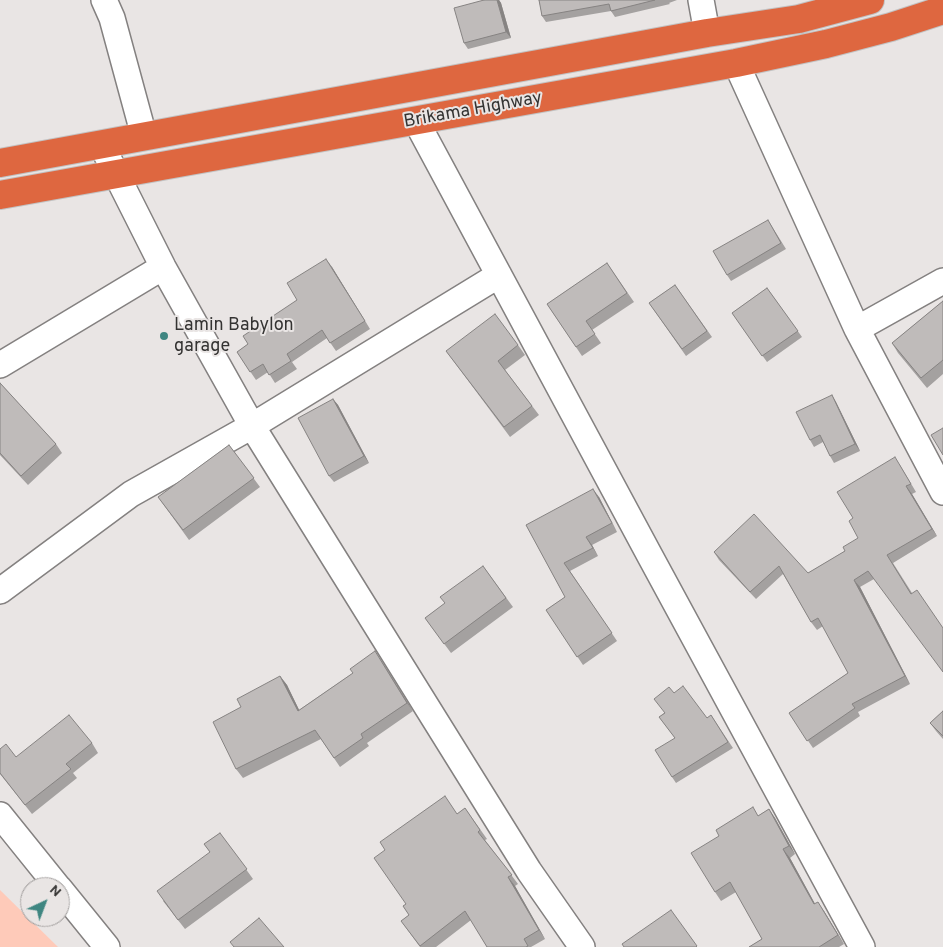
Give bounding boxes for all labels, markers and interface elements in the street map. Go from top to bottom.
street label: Brikama Highway [402,88,544,134]
place label: Lamin Babylon garage [174,315,294,358]
marker: Lamin Babylon garage [158,330,170,342]
north arrow [20,877,70,927]
text: N [45,882,64,901]

